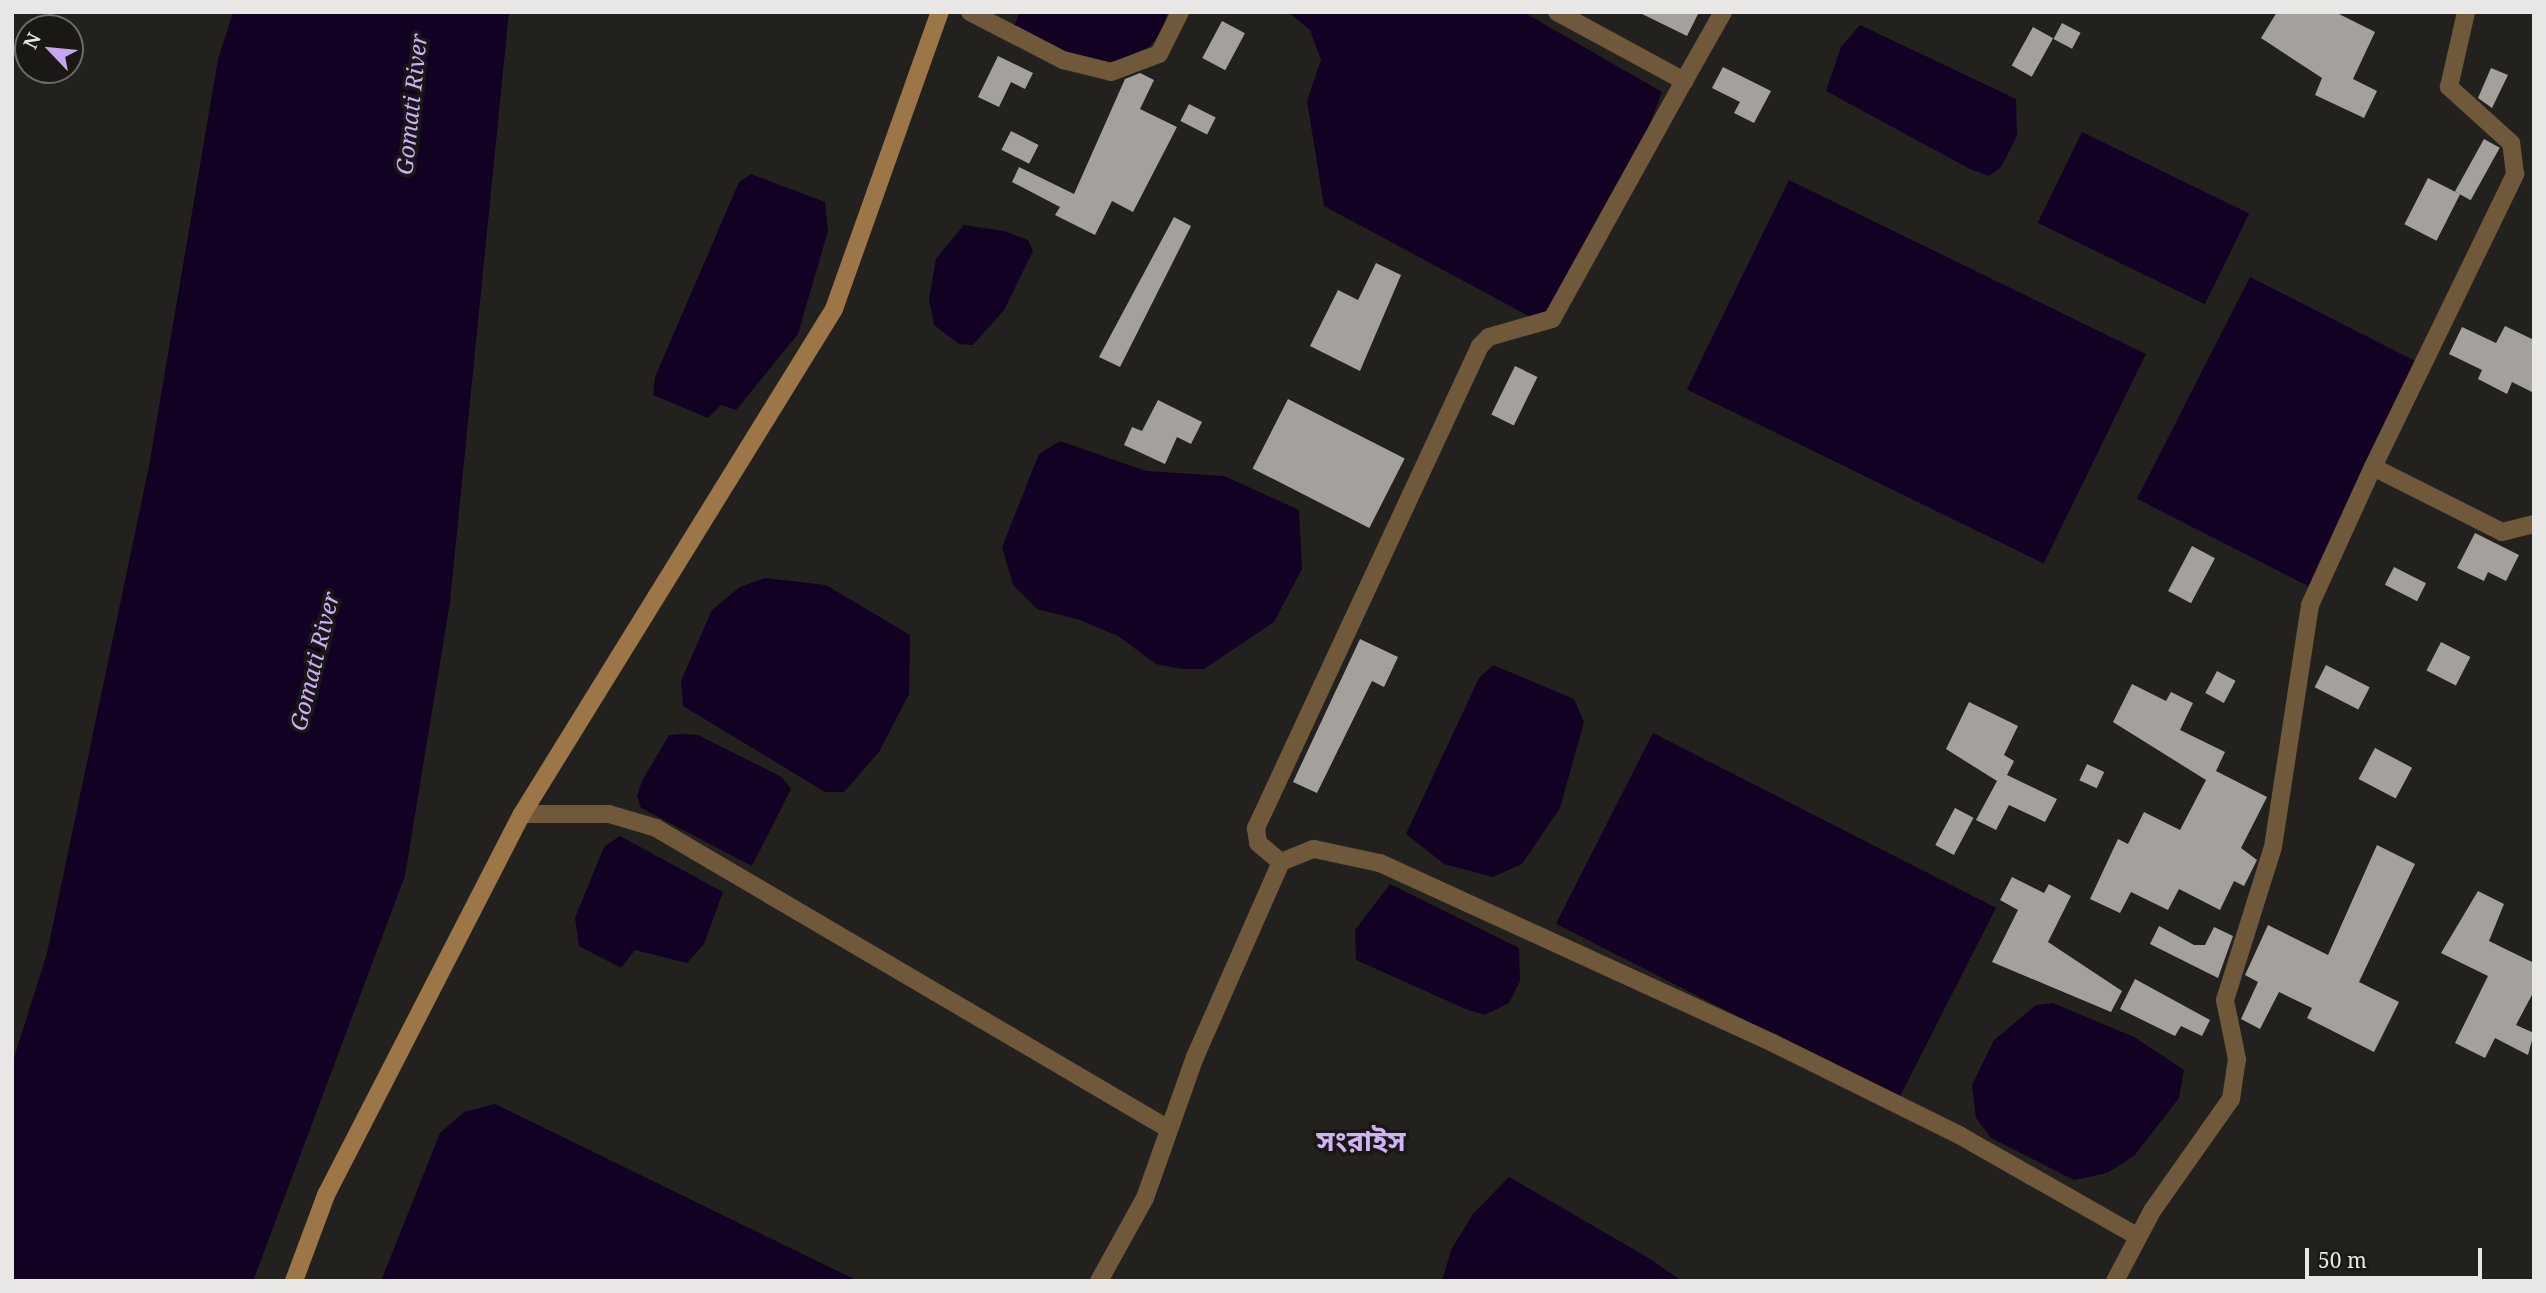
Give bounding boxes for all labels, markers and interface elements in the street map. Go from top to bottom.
north arrow [14,14,84,84]
text: N [17,28,47,53]
water label: Gomati River [390,32,432,176]
water label: Gomati River [283,589,345,733]
district label: সংরাইস [1317,1123,1405,1157]
scale bar [2308,1234,2485,1278]
text: 50 m [2318,1246,2367,1274]

